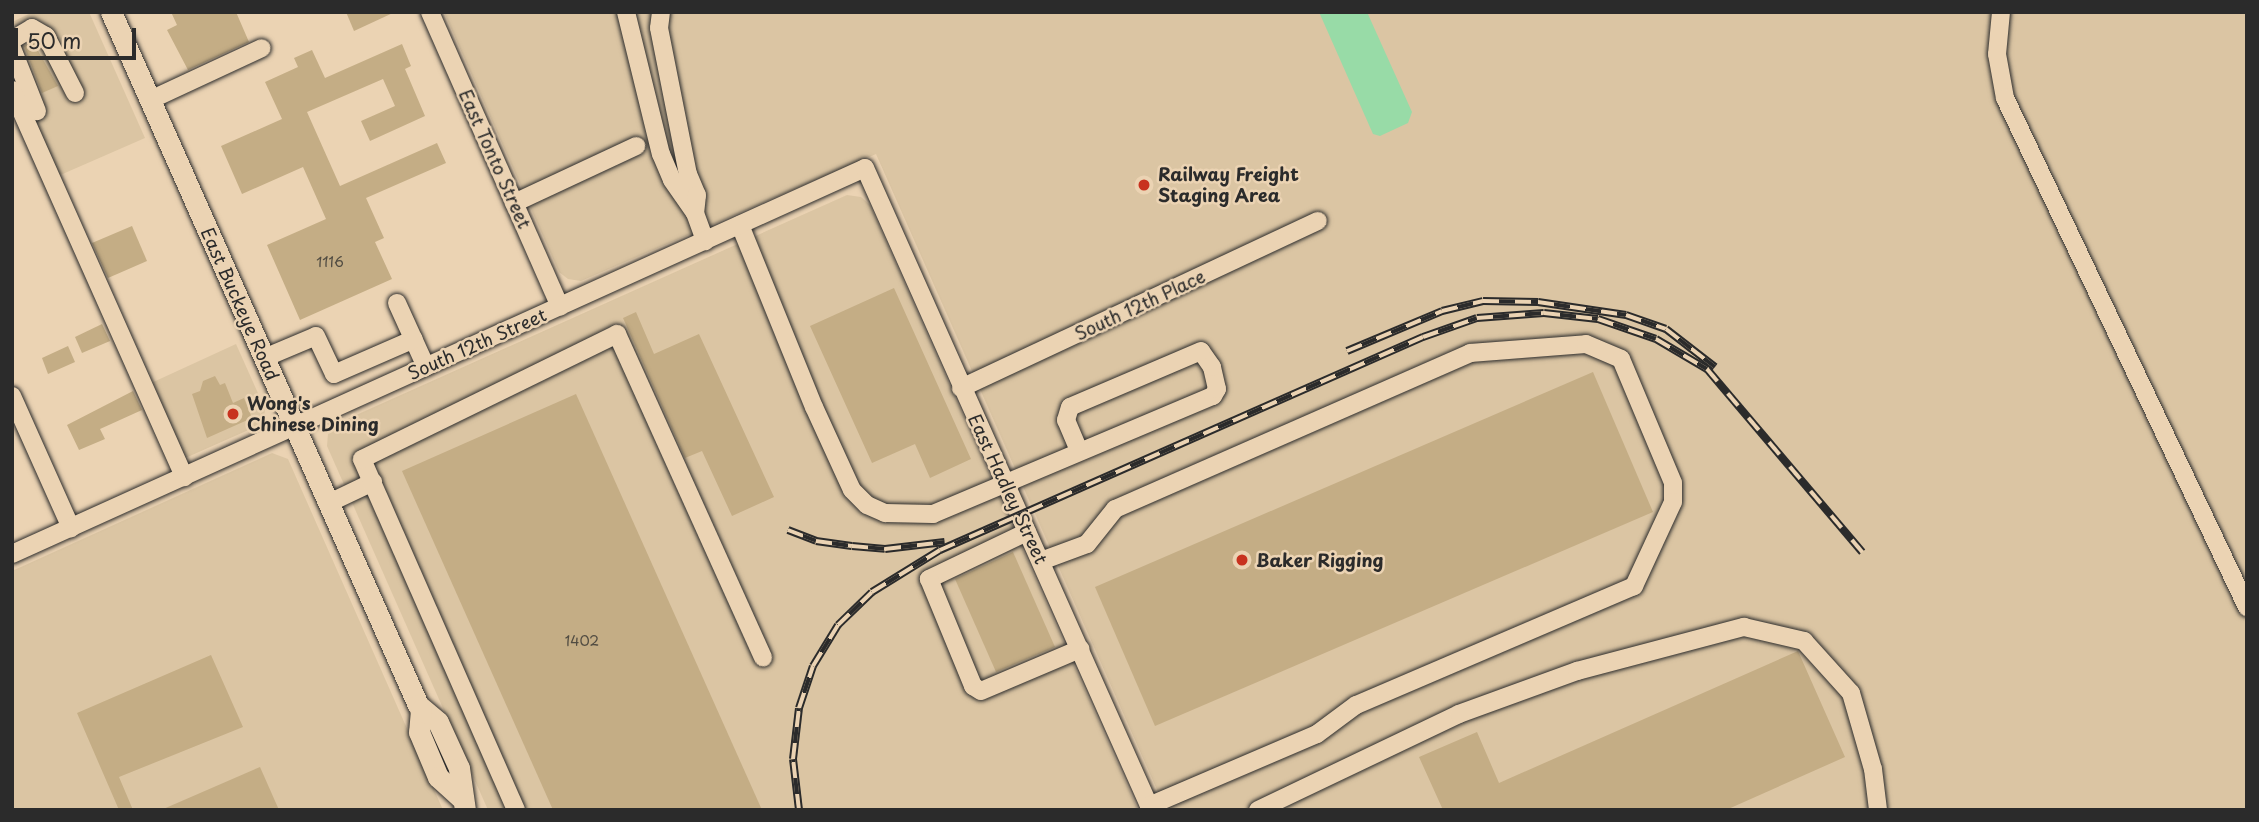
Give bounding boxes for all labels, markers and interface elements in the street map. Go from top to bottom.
scale bar [18,14,140,58]
text: 50 m [27,24,81,56]
street label: East Tonto Street [454,86,536,232]
place label: Railway Freight Staging Area [1158,164,1299,206]
marker: Railway Freight Staging Area [1136,177,1152,193]
street label: East Buckeye Road [197,224,283,384]
house number: 1116 [316,254,344,270]
street label: South 12th Place [1069,264,1211,346]
street label: South 12th Street [402,303,552,385]
place label: Wong's Chinese Dining [247,393,380,436]
marker: Wong's Chinese Dining [225,406,241,422]
street label: East Hadley Street [964,411,1052,567]
place label: Baker Rigging [1256,549,1385,571]
marker: Baker Rigging [1234,552,1250,568]
house number: 1402 [565,633,599,649]

